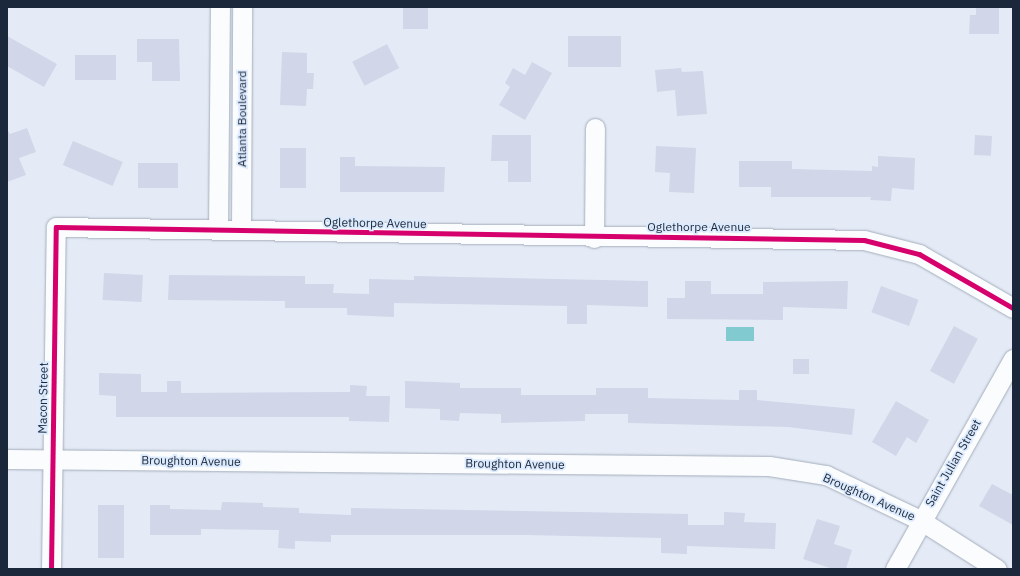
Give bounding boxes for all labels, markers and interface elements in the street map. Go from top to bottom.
street label: Atlanta Boulevard [235,71,249,167]
street label: Oglethorpe Avenue [323,215,427,231]
street label: Oglethorpe Avenue [647,220,751,234]
street label: Macon Street [35,362,51,434]
street label: Saint Julian Street [922,417,984,509]
street label: Broughton Avenue [141,453,241,469]
street label: Broughton Avenue [465,456,565,472]
street label: Broughton Avenue [821,470,917,524]

